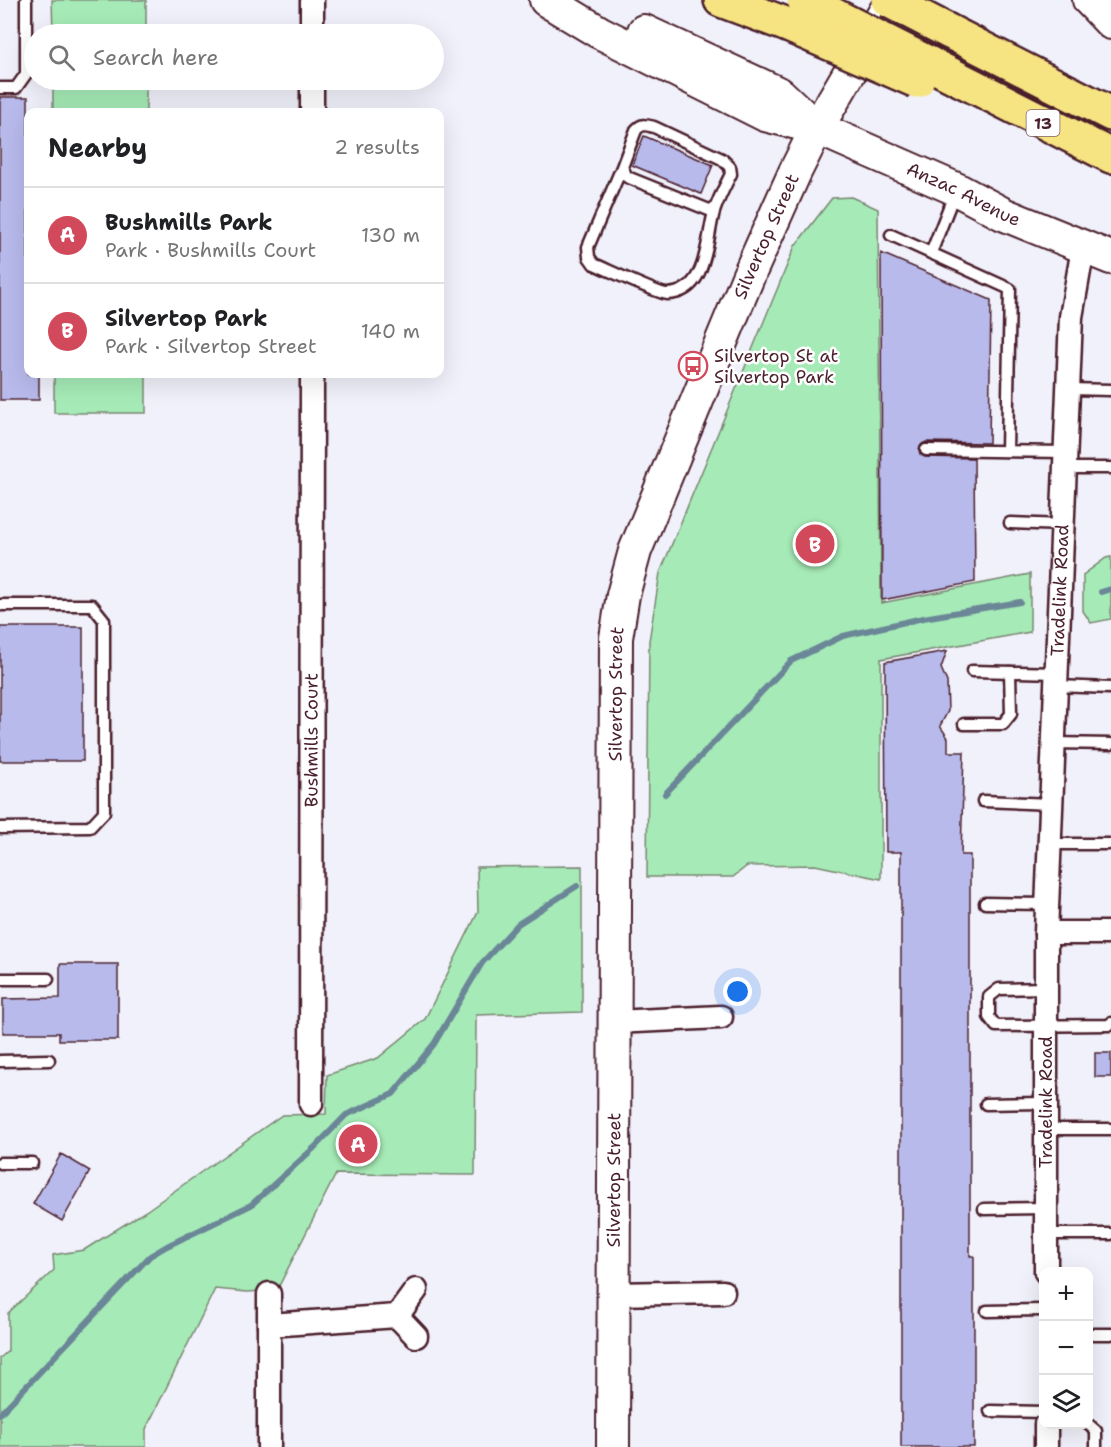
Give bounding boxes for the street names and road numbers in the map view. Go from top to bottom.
road number: 13 [1026,110,1060,136]
street label: Anzac Avenue [903,157,1024,232]
street label: Silvertop Street [728,170,805,303]
street label: Tradelink Road [1045,524,1075,657]
street label: Silvertop Street [604,625,630,761]
street label: Bushmills Court [299,673,324,807]
street label: Tradelink Road [1034,1036,1058,1168]
street label: Silvertop Street [602,1112,626,1247]

